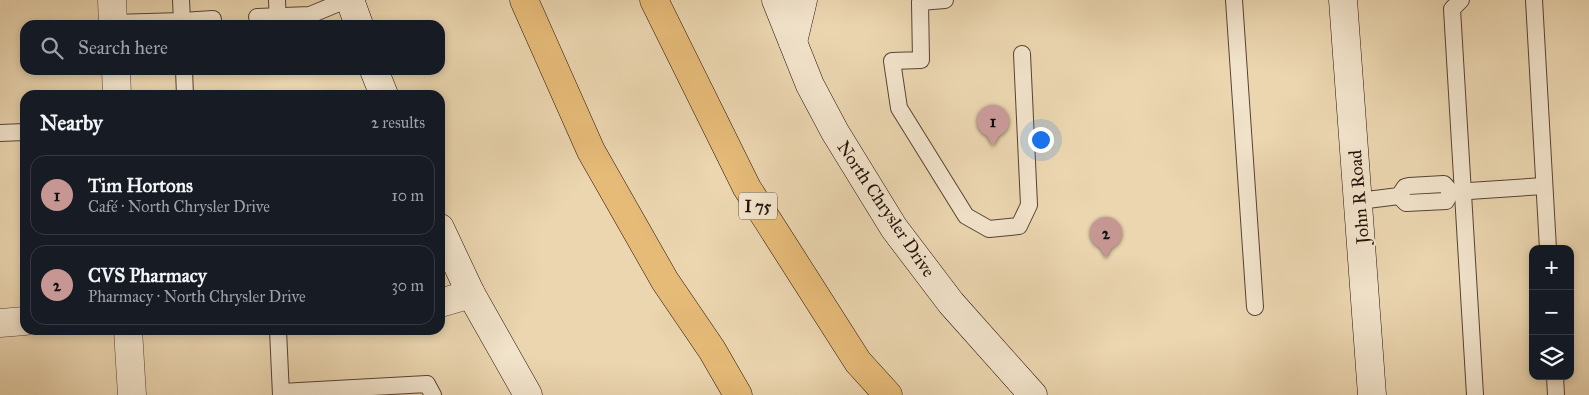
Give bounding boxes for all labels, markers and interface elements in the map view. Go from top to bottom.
search box [20,20,445,75]
icon: search [38,34,66,62]
text: Search here [78,36,168,59]
pin: 1 [977,105,1009,146]
text: Nearby [40,110,103,136]
text: 2 results [371,113,425,132]
your location [1028,127,1054,153]
street label: North Chrysler Drive [832,137,940,281]
street label: John R Road [1344,149,1375,247]
text: Tim Hortons [88,174,193,197]
text: 1 [54,186,60,205]
text: 10 m [392,186,424,205]
road number: I 75 [739,192,777,220]
text: Café · North Chrysler Drive [88,197,270,216]
pin: 2 [1090,217,1122,258]
map controls [1529,245,1574,380]
button: + [1529,245,1574,290]
text: CVS Pharmacy [88,264,207,287]
text: 2 [53,276,61,295]
text: 30 m [391,276,424,295]
text: Pharmacy · North Chrysler Drive [88,287,306,306]
button: − [1529,290,1574,335]
button: layers [1529,335,1574,380]

